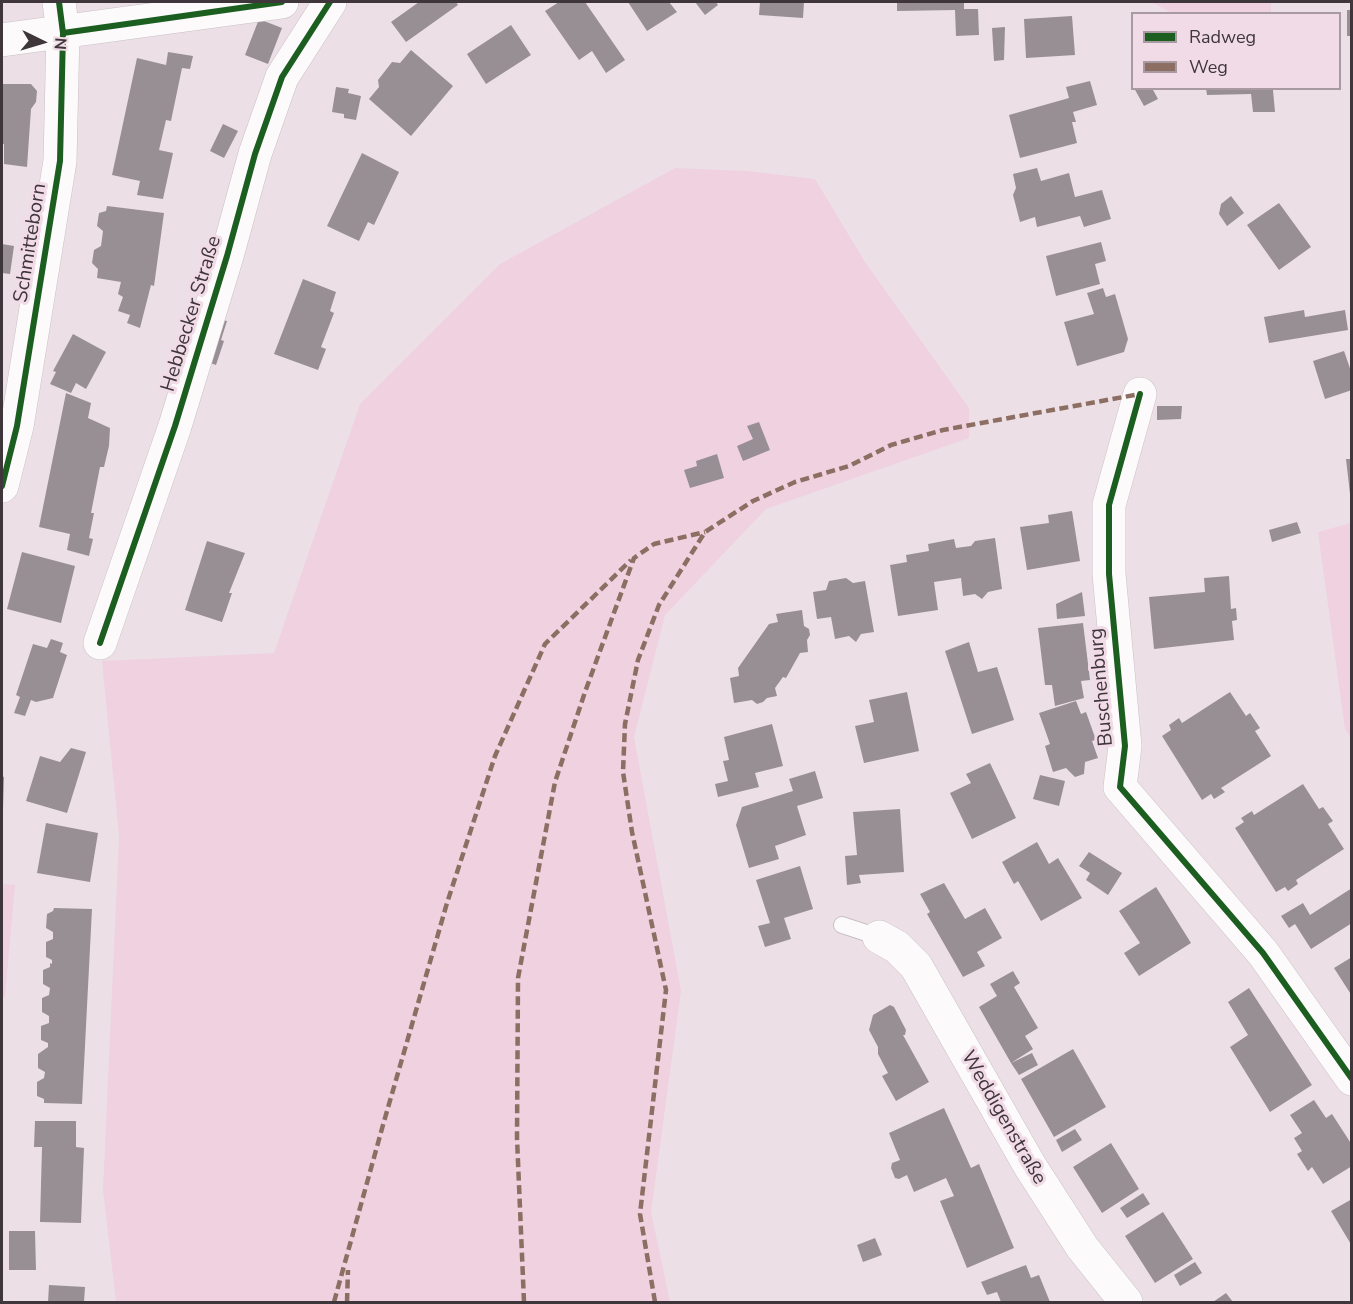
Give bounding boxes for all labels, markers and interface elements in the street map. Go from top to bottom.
north arrow [12,12,72,72]
legend [1131,12,1341,90]
text: Radweg [1189,25,1256,49]
text: N [48,37,71,50]
text: Weg [1189,55,1228,79]
street label: Schmitteborn [10,182,52,304]
street label: Hebbecker Straße [157,233,227,395]
street label: Buschenburg [1085,627,1119,747]
street label: Weddigenstraße [955,1047,1051,1189]

